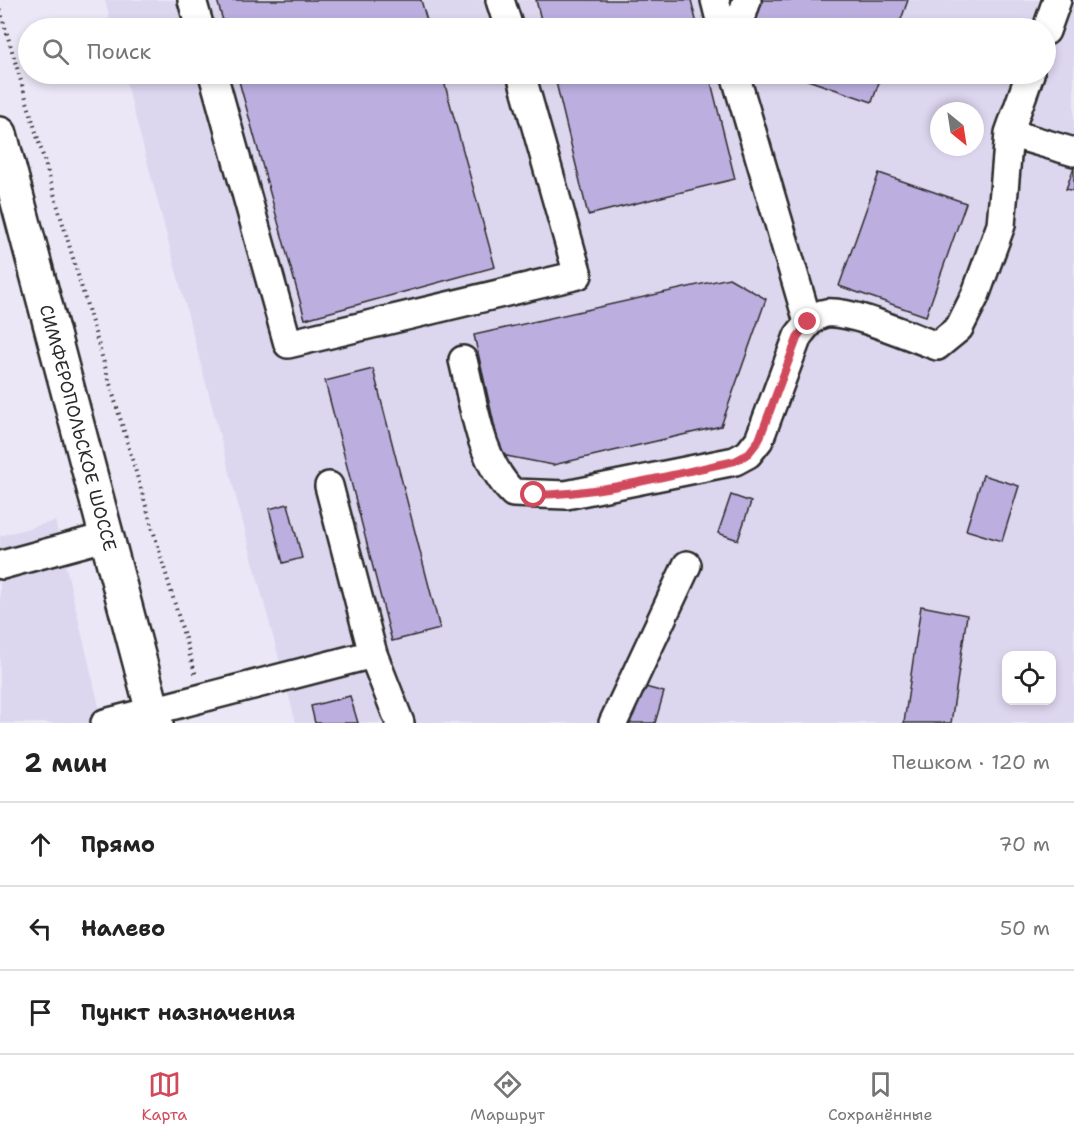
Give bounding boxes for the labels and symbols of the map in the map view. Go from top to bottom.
north arrow [930,102,984,156]
street label: СИМФЕРОПОЛЬСКОЕ ШОССЕ [34,302,122,554]
route end [794,308,820,334]
route start [520,481,546,507]

